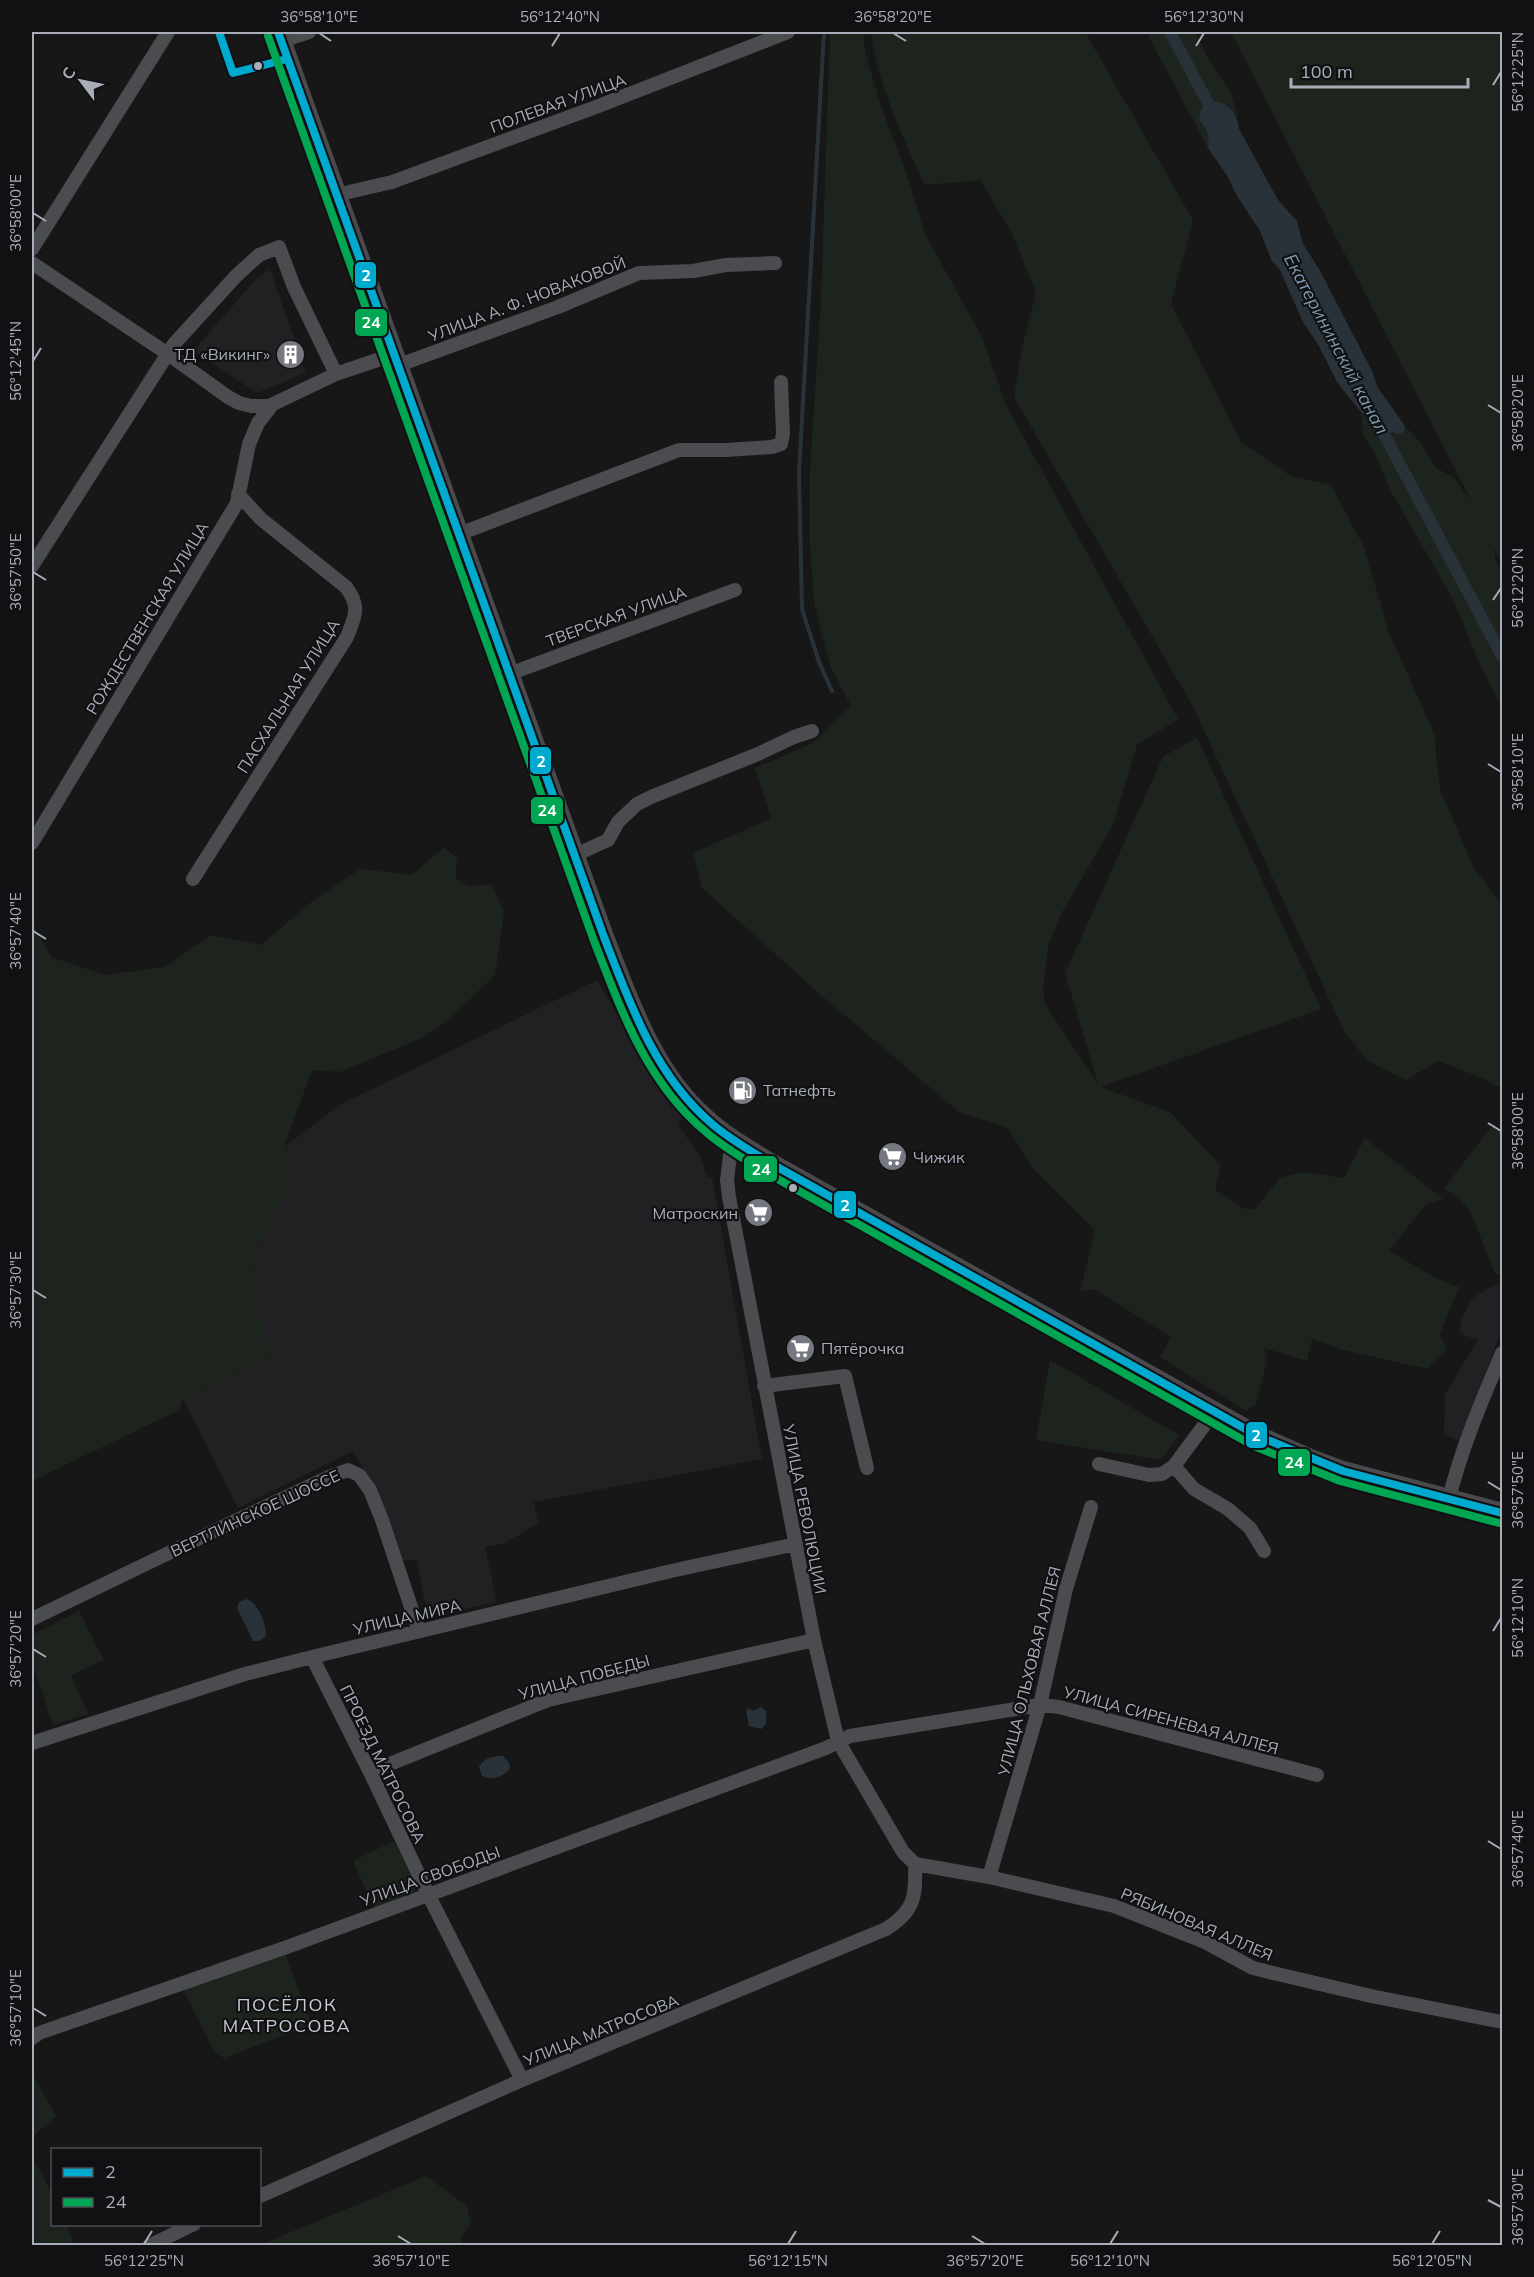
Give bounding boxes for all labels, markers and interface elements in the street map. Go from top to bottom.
text: 36°58'10"E [280,7,358,26]
text: 56°12'40"N [520,7,600,26]
text: 36°58'20"E [854,7,932,26]
text: 56°12'30"N [1164,7,1244,26]
text: 56°12'25"N [1508,32,1527,112]
north arrow [51,51,111,111]
scale bar [1291,51,1468,89]
unlabelled marker [252,60,264,72]
text: 100 m [1300,60,1353,83]
text: С [57,63,80,83]
street label: ПОЛЕВАЯ УЛИЦА [487,69,629,137]
text: 36°58'00"E [6,174,25,252]
water label: Екатерининский канал [1279,250,1394,438]
street label: УЛИЦА А. Ф. НОВАКОВОЙ [424,252,629,346]
line badge: 2 [354,261,377,289]
text: 2 [361,265,371,285]
line badge: 24 [354,308,388,337]
text: 24 [361,312,381,332]
text: 56°12'45"N [6,321,25,401]
building icon: ТД «Викинг» [275,338,307,370]
place label: ТД «Викинг» [175,344,270,364]
text: 36°58'20"E [1508,374,1527,452]
street label: РОЖДЕСТВЕНСКАЯ УЛИЦА [81,518,213,718]
text: 36°57'50"E [6,533,25,611]
text: 56°12'20"N [1508,548,1527,628]
street label: ТВЕРСКАЯ УЛИЦА [543,581,689,651]
street label: ПАСХАЛЬНАЯ УЛИЦА [232,615,344,777]
text: 36°58'10"E [1508,733,1527,811]
line badge: 2 [529,746,552,775]
text: 2 [536,751,546,771]
line badge: 24 [530,796,564,825]
text: 24 [537,800,557,820]
text: 36°57'40"E [6,892,25,970]
fuel station icon: Татнефть [726,1074,758,1106]
place label: Татнефть [763,1080,836,1100]
text: 36°58'00"E [1508,1092,1527,1170]
supermarket icon: Чижик [876,1141,908,1173]
place label: Чижик [913,1147,965,1167]
line badge: 24 [743,1155,778,1183]
text: 24 [751,1159,771,1179]
unlabelled marker [787,1182,799,1194]
line badge: 2 [833,1190,857,1219]
text: 2 [840,1195,850,1215]
supermarket icon: Матроскин [743,1197,775,1229]
place label: Матроскин [652,1203,738,1223]
text: 36°57'30"E [6,1251,25,1329]
supermarket icon: Пятёрочка [784,1332,816,1364]
place label: Пятёрочка [821,1338,905,1358]
line badge: 2 [1245,1421,1268,1449]
street label: УЛИЦА РЕВОЛЮЦИИ [779,1422,831,1595]
text: 2 [1251,1425,1261,1445]
line badge: 24 [1277,1448,1311,1477]
text: 36°57'50"E [1508,1451,1527,1529]
text: 24 [1284,1452,1304,1472]
street label: ВЕРТЛИНСКОЕ ШОССЕ [167,1465,343,1561]
street label: УЛИЦА ОЛЬХОВАЯ АЛЛЕЯ [993,1564,1065,1779]
text: 56°12'10"N [1508,1578,1527,1658]
street label: УЛИЦА МИРА [350,1595,463,1639]
text: 36°57'20"E [6,1610,25,1688]
street label: УЛИЦА ПОБЕДЫ [515,1650,652,1704]
street label: УЛИЦА СИРЕНЕВАЯ АЛЛЕЯ [1060,1681,1281,1758]
street label: ПРОЕЗД МАТРОСОВА [336,1682,430,1847]
text: 36°57'40"E [1508,1810,1527,1888]
street label: УЛИЦА СВОБОДЫ [356,1841,503,1911]
street label: РЯБИНОВАЯ АЛЛЕЯ [1118,1883,1276,1965]
text: 36°57'10"E [6,1969,25,2047]
street label: УЛИЦА МАТРОСОВА [520,1990,682,2071]
district label: ПОСЁЛОК МАТРОСОВА [223,1993,351,2037]
legend [51,2148,261,2226]
text: 2 [105,2160,116,2183]
text: 36°57'30"E [1508,2168,1527,2246]
text: 24 [105,2190,127,2213]
text: 56°12'25"N [104,2251,184,2270]
text: 36°57'10"E [372,2251,450,2270]
text: 56°12'15"N [748,2251,828,2270]
text: 36°57'20"E [946,2251,1024,2270]
text: 56°12'10"N [1070,2251,1150,2270]
text: 56°12'05"N [1392,2251,1472,2270]

